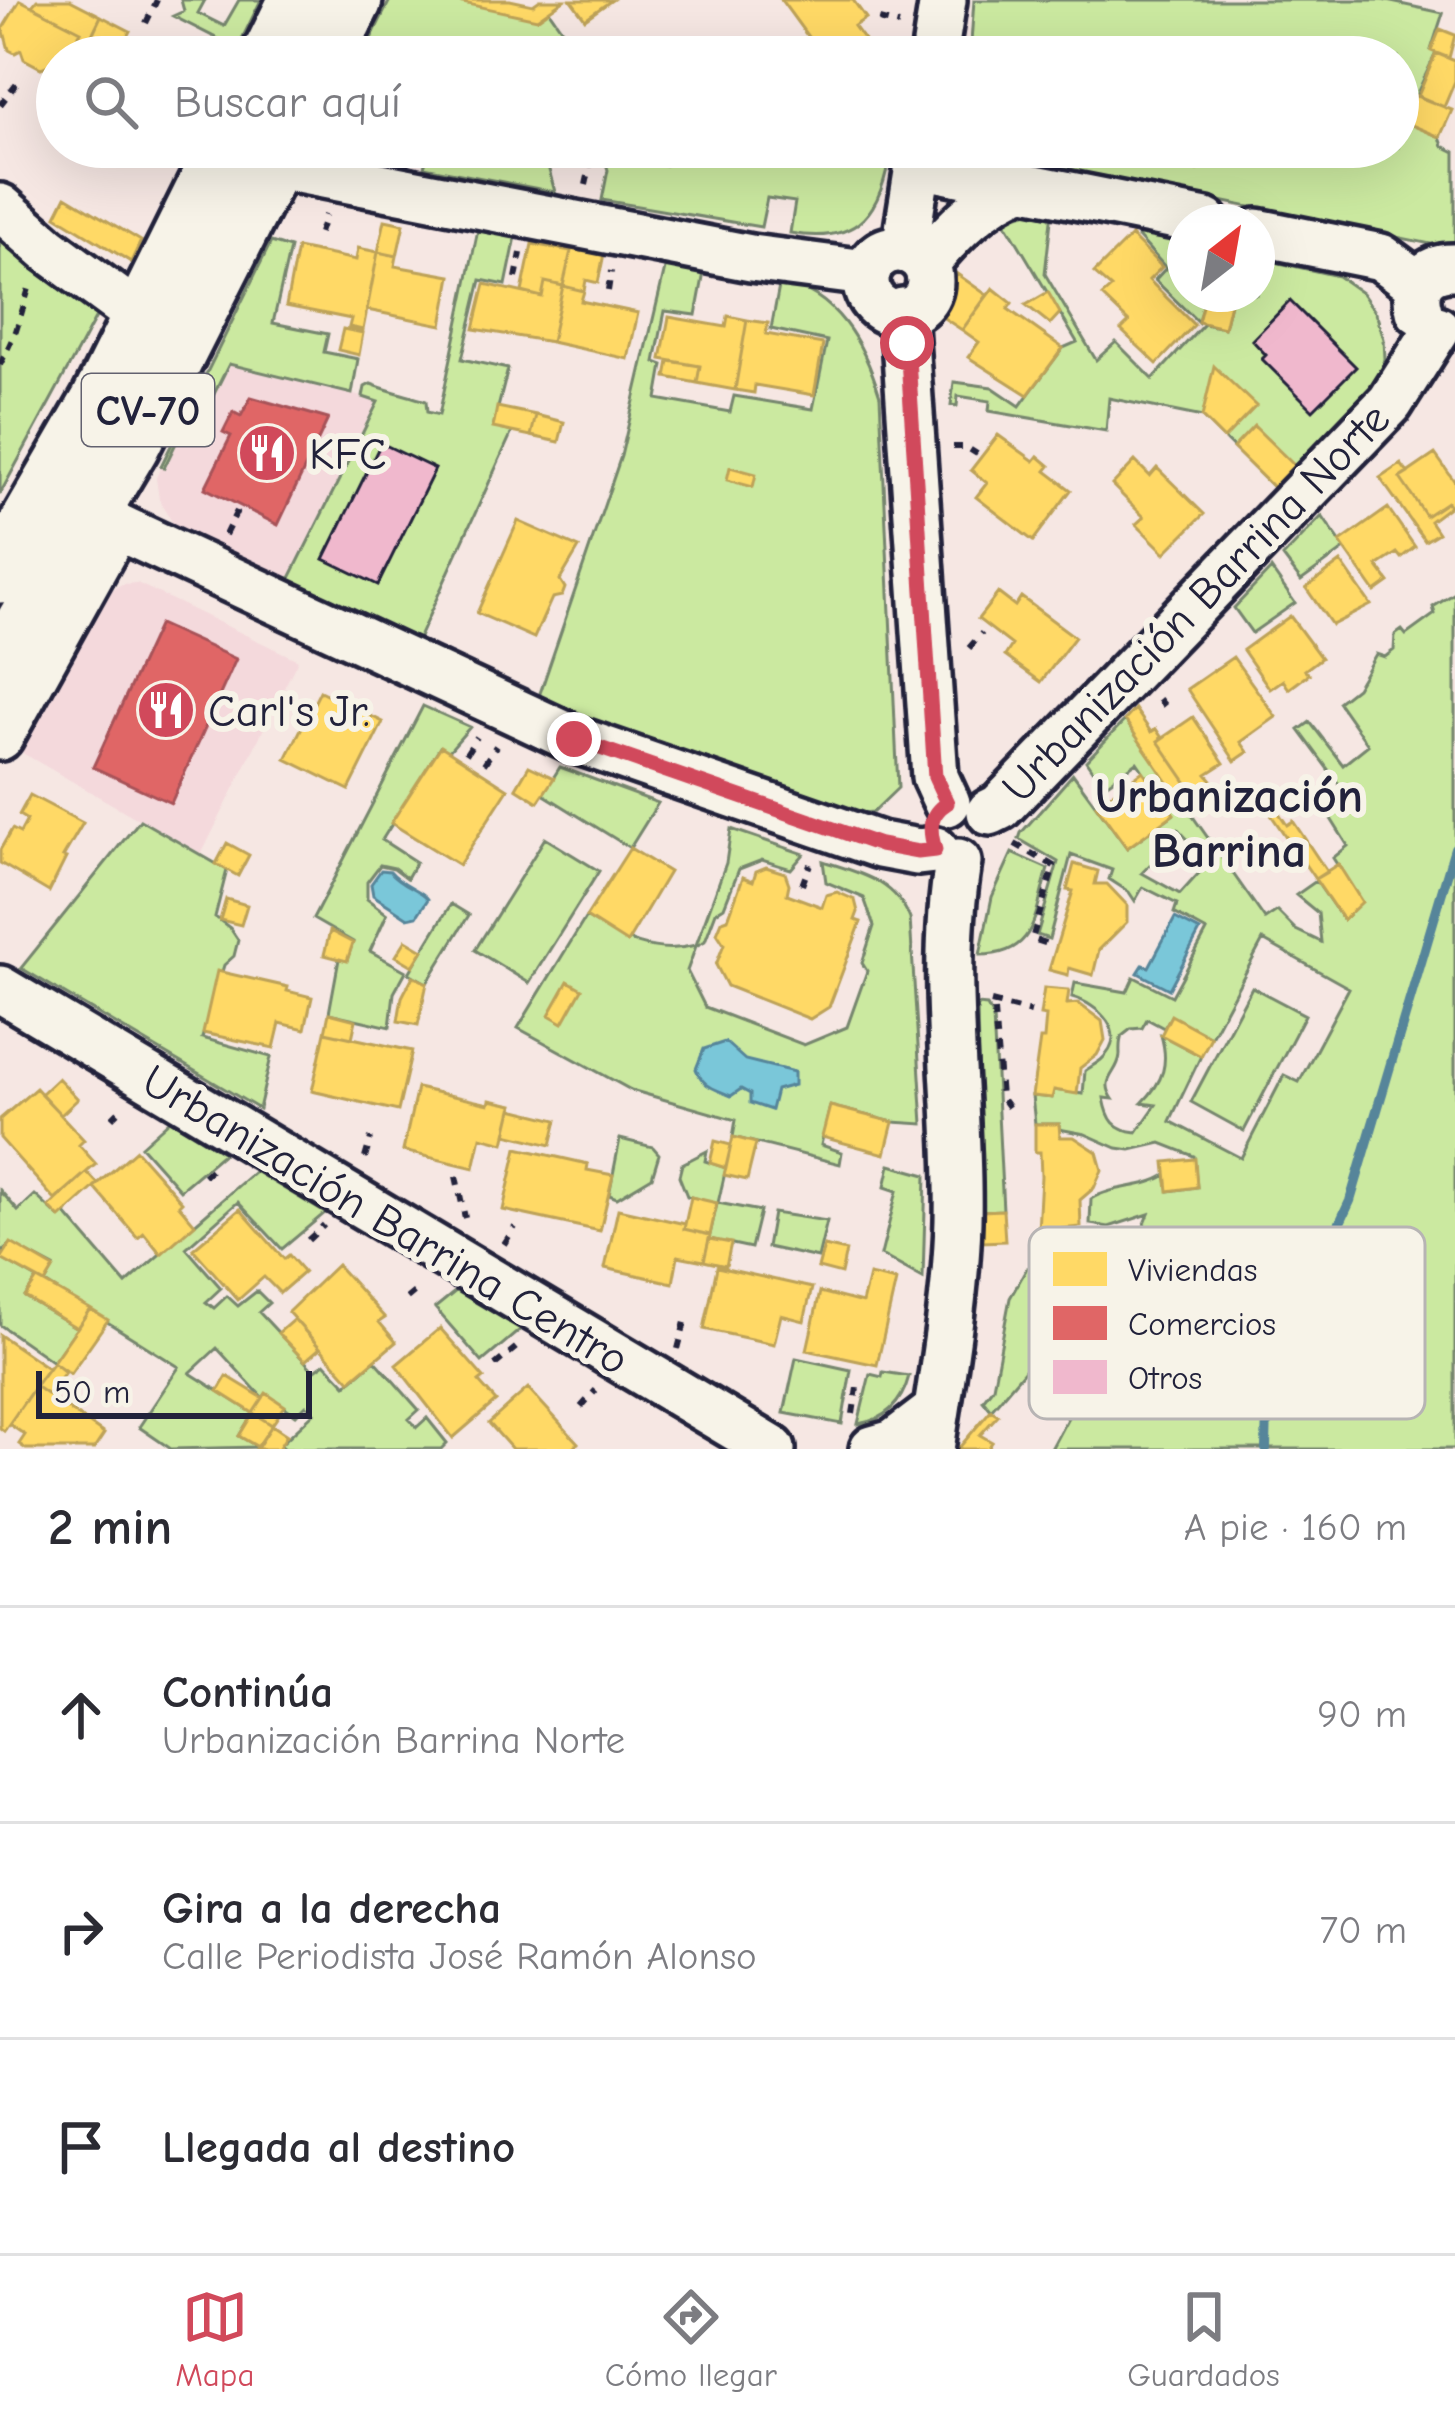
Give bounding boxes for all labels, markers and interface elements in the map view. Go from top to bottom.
search box [36,36,1419,168]
icon: search [78,69,144,135]
text: Buscar aquí [174,76,401,128]
north arrow [1167,204,1275,312]
route start [880,316,934,370]
road number: CV-70 [82,374,214,446]
street label: Urbanización Barrina Norte [991,392,1400,813]
restaurant icon: KFC [236,422,298,484]
place label: KFC [309,428,387,480]
restaurant icon: Carl's Jr. [135,679,197,741]
place label: Carl's Jr. [208,685,370,737]
route end [547,712,601,766]
district label: Urbanización Barrina [1095,769,1363,879]
street label: Urbanización Barrina Centro [133,1054,638,1386]
legend [1029,1227,1425,1419]
text: Viviendas [1128,1251,1258,1289]
text: Comercios [1128,1305,1276,1343]
text: Otros [1128,1359,1202,1397]
scale bar [36,1365,312,1418]
text: 50 m [54,1373,130,1411]
text: 2 min [48,1498,172,1557]
text: A pie · 160 m [1184,1505,1407,1550]
text: Continúa [162,1666,333,1718]
icon: ahead [48,1682,114,1748]
text: 90 m [1317,1692,1407,1737]
text: Urbanización Barrina Norte [162,1718,625,1763]
text: Gira a la derecha [162,1882,501,1934]
icon: right [48,1898,114,1964]
text: 70 m [1320,1908,1407,1953]
text: Calle Periodista José Ramón Alonso [162,1934,757,1979]
icon: arrive [48,2114,114,2180]
text: Llegada al destino [162,2121,515,2173]
tab: Mapa [175,2284,254,2394]
tab: Cómo llegar [605,2284,777,2394]
tab: Guardados [1127,2284,1280,2394]

